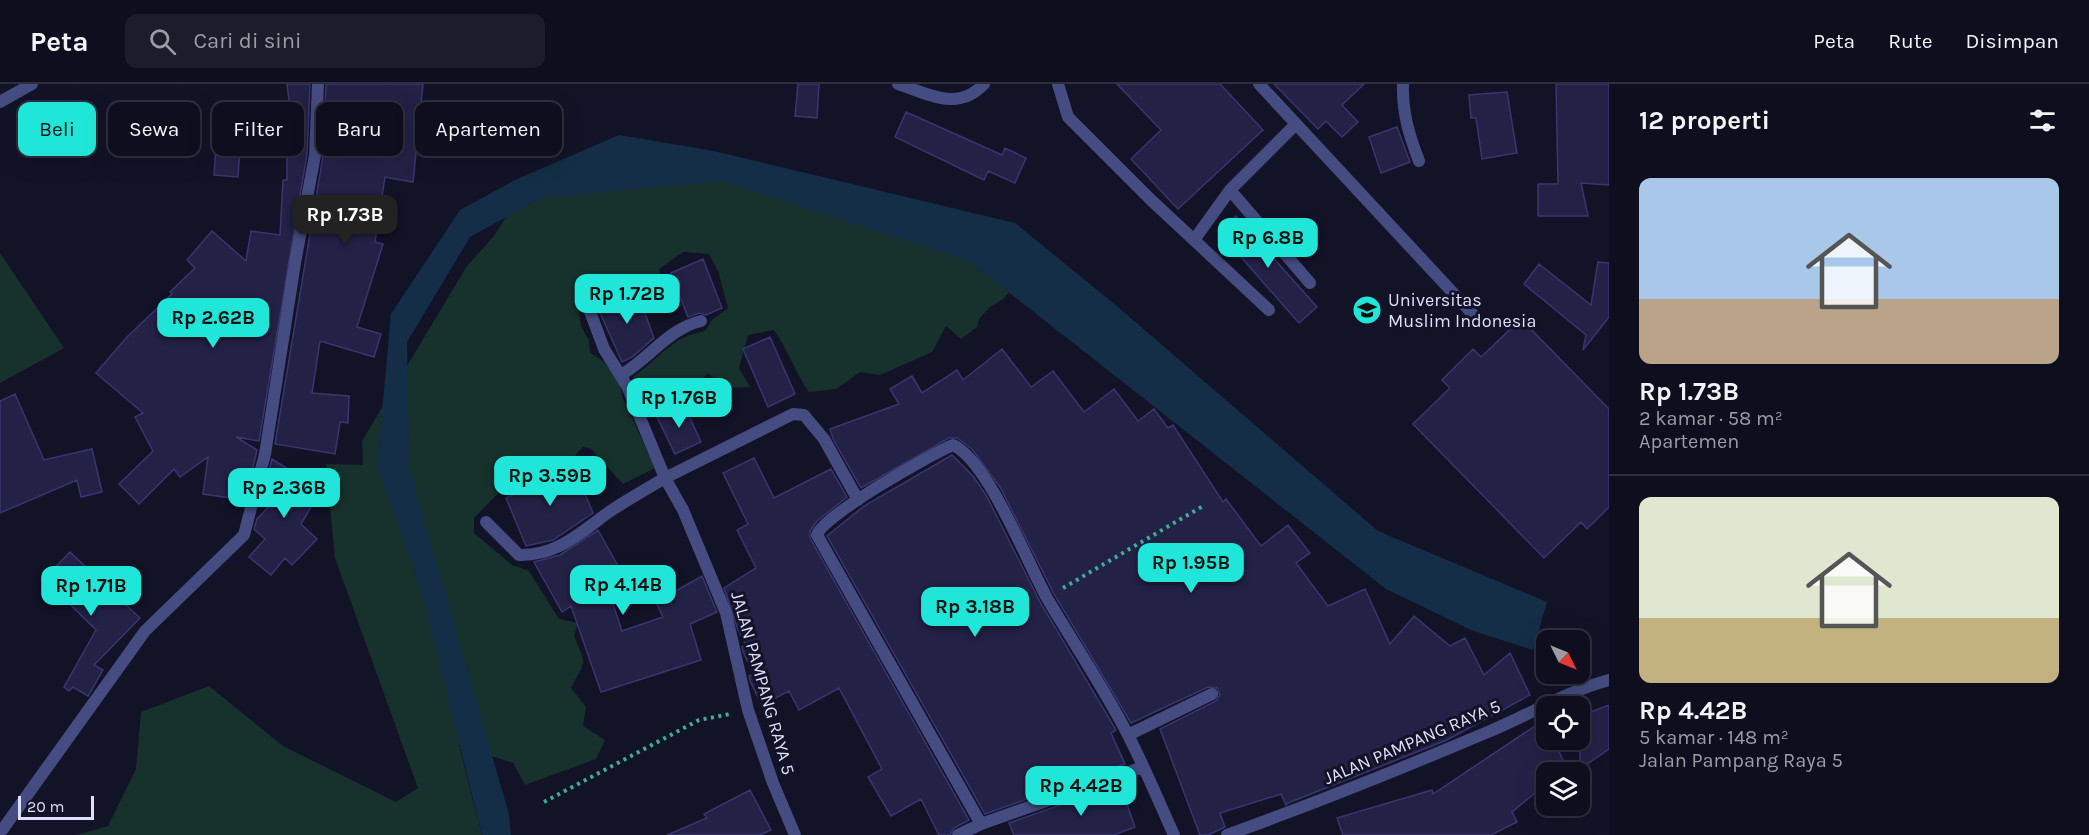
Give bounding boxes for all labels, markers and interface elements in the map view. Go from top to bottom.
search box [125,14,545,68]
text: Peta [30,25,89,58]
icon: search [146,25,179,58]
text: Cari di sini [194,28,302,54]
text: Peta [1813,29,1855,53]
text: Rute [1888,29,1932,53]
text: Disimpan [1965,29,2059,53]
chip: Beli [18,102,96,156]
chip: Sewa [108,102,200,156]
chip: Filter [212,102,304,156]
chip: Baru [316,102,403,156]
chip: Apartemen [415,102,562,156]
icon: filters [2026,104,2059,137]
text: 12 properti [1639,105,1770,136]
pin: Rp 1.73B [283,195,407,246]
text: Rp 1.73B [307,203,383,226]
icon: home [1795,217,1903,325]
pin: Rp 6.8B [1213,218,1323,269]
text: Rp 6.8B [1232,226,1304,249]
pin: Rp 1.72B [565,274,689,325]
text: Rp 1.72B [589,282,665,305]
place label: Universitas Muslim Indonesia [1388,289,1536,332]
school or university icon: Universitas Muslim Indonesia [1351,294,1383,326]
pin: Rp 2.62B [151,298,275,349]
text: Rp 2.62B [171,306,255,329]
text: Rp 1.73B [1639,376,1739,407]
pin: Rp 1.76B [617,378,741,429]
text: Rp 1.76B [641,386,717,409]
text: 2 kamar · 58 m² [1639,407,1783,430]
text: Apartemen [1639,430,1739,453]
pin: Rp 3.59B [488,456,612,507]
text: Rp 3.59B [508,464,592,487]
pin: Rp 2.36B [222,468,346,519]
text: Rp 2.36B [242,476,326,499]
icon: home [1795,536,1903,644]
pin: Rp 1.95B [1129,543,1253,594]
text: Rp 1.95B [1152,551,1230,574]
pin: Rp 4.14B [561,565,685,616]
pin: Rp 1.71B [29,566,153,617]
text: Rp 4.14B [584,573,662,596]
text: Rp 1.71B [55,574,127,597]
pin: Rp 3.18B [913,587,1037,638]
street label: JALAN PAMPANG RAYA 5 [726,589,800,777]
text: Rp 3.18B [935,595,1015,618]
north arrow [1536,630,1590,684]
map controls [1536,630,1590,816]
street label: JALAN PAMPANG RAYA 5 [1320,695,1504,789]
text: Rp 4.42B [1639,695,1747,726]
button: locate [1536,696,1590,750]
text: 5 kamar · 148 m² [1639,726,1789,749]
text: Jalan Pampang Raya 5 [1639,749,1843,772]
button: layers [1536,762,1590,816]
pin: Rp 4.42B [1019,766,1143,817]
text: Rp 4.42B [1039,774,1123,797]
scale bar [18,793,94,820]
text: 20 m [27,797,65,816]

